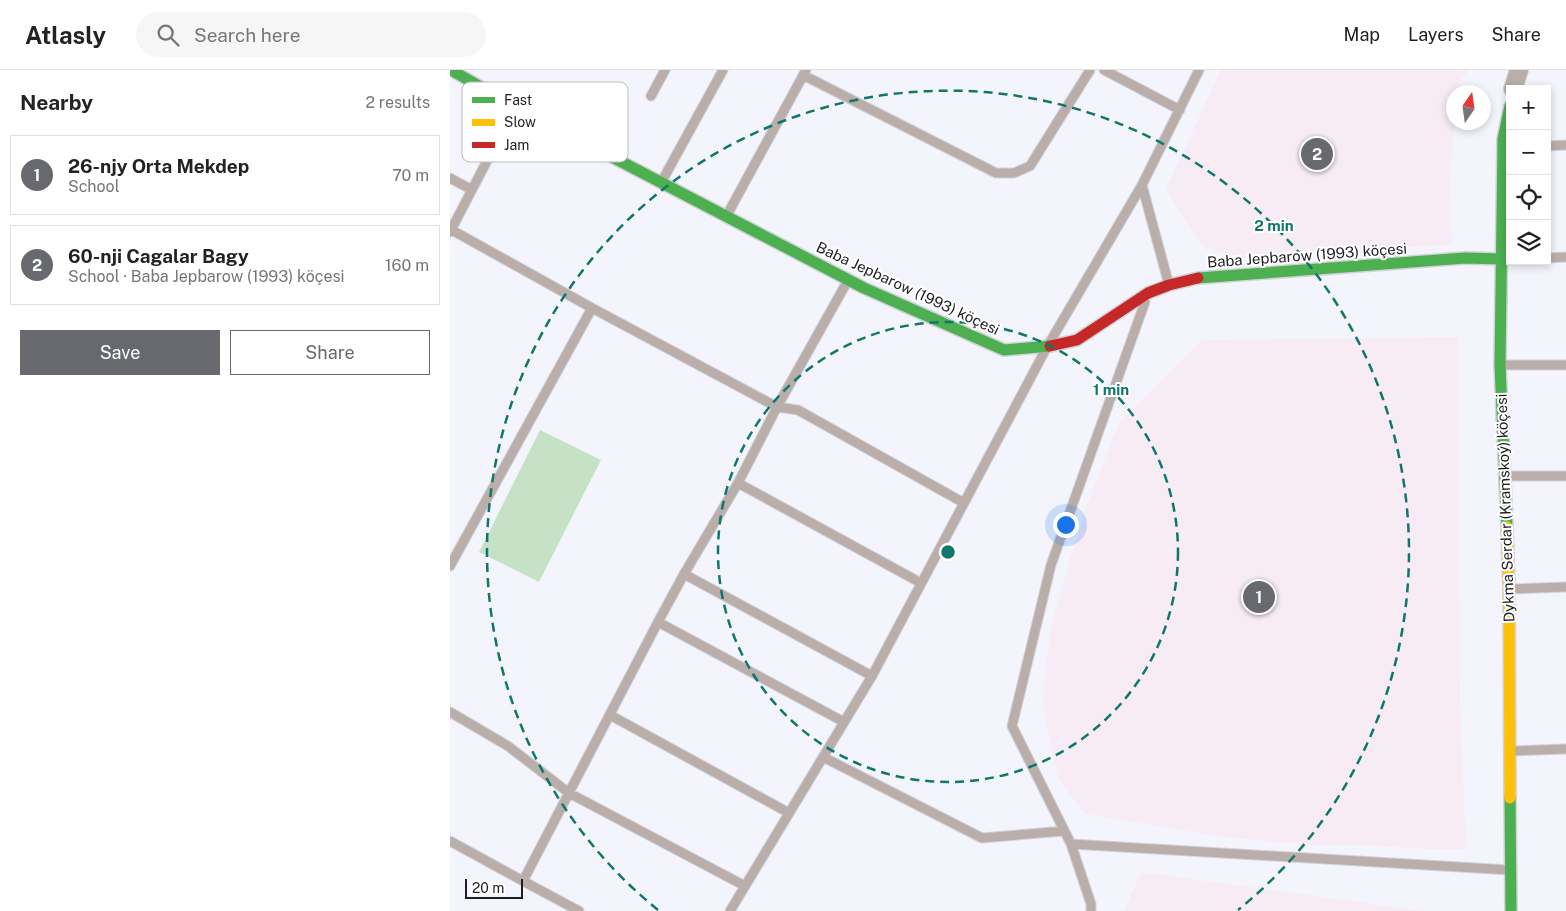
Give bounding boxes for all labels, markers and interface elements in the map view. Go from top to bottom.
search box [136,12,486,57]
text: Atlasly [25,21,106,49]
icon: search [154,21,182,49]
text: Search here [194,24,301,46]
text: Map [1344,24,1380,45]
text: Layers [1408,24,1464,45]
text: Share [1492,24,1541,45]
legend [462,82,628,162]
north arrow [1446,85,1491,130]
map controls [1506,85,1551,265]
button: + [1506,85,1551,130]
text: Nearby [20,90,93,115]
text: Fast [504,92,532,108]
text: 2 results [365,93,430,112]
text: Slow [504,114,536,130]
button: − [1506,130,1551,175]
pin: 2 [1301,135,1333,173]
text: Jam [504,137,529,153]
text: 26-njy Orta Mekdep [68,155,249,177]
text: 1 [34,166,40,185]
text: 70 m [392,166,429,185]
button: locate [1506,175,1551,220]
text: School [68,177,119,196]
text: 2 min [1254,217,1294,234]
button: layers [1506,220,1551,265]
street label: Baba Jepbarow (1993) köçesi [814,238,1002,338]
street label: Baba Jepbarow (1993) köçesi [1206,240,1408,270]
text: 60-nji Cagalar Bagy [68,245,249,267]
text: 2 [32,256,42,275]
text: 160 m [385,256,429,275]
text: School · Baba Jepbarow (1993) köçesi [68,267,345,286]
button: Save [20,330,220,375]
button: Share [230,330,430,375]
text: 1 min [1093,381,1129,398]
street label: Dykma Serdar (Kramskoý) köçesi [1493,393,1517,623]
your location [1053,512,1079,538]
centre of rings [939,543,957,561]
pin: 1 [1243,578,1275,616]
scale bar [465,876,522,899]
text: 20 m [472,880,504,896]

